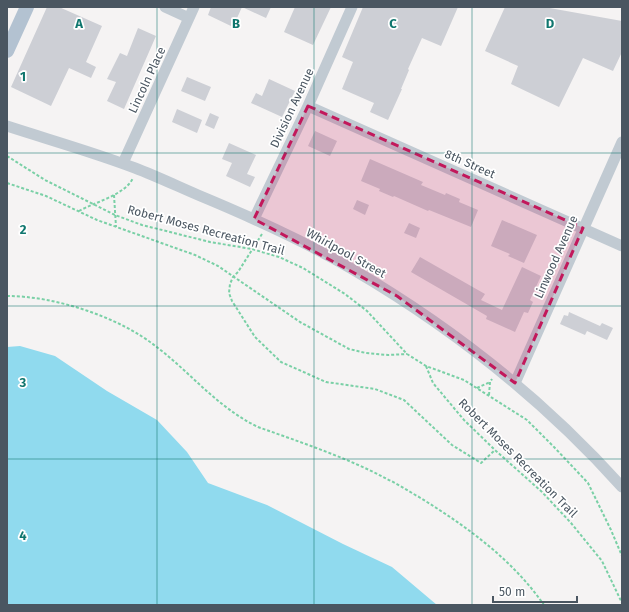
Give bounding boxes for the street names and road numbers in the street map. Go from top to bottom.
street label: Lincoln Place [126,45,168,115]
street label: Division Avenue [267,66,317,150]
street label: 8th Street [443,147,498,182]
street label: Robert Moses Recreation Trail [126,202,287,258]
street label: Linwood Avenue [531,213,581,301]
street label: Whirlpool Street [304,225,389,281]
street label: Robert Moses Recreation Trail [456,396,581,521]

